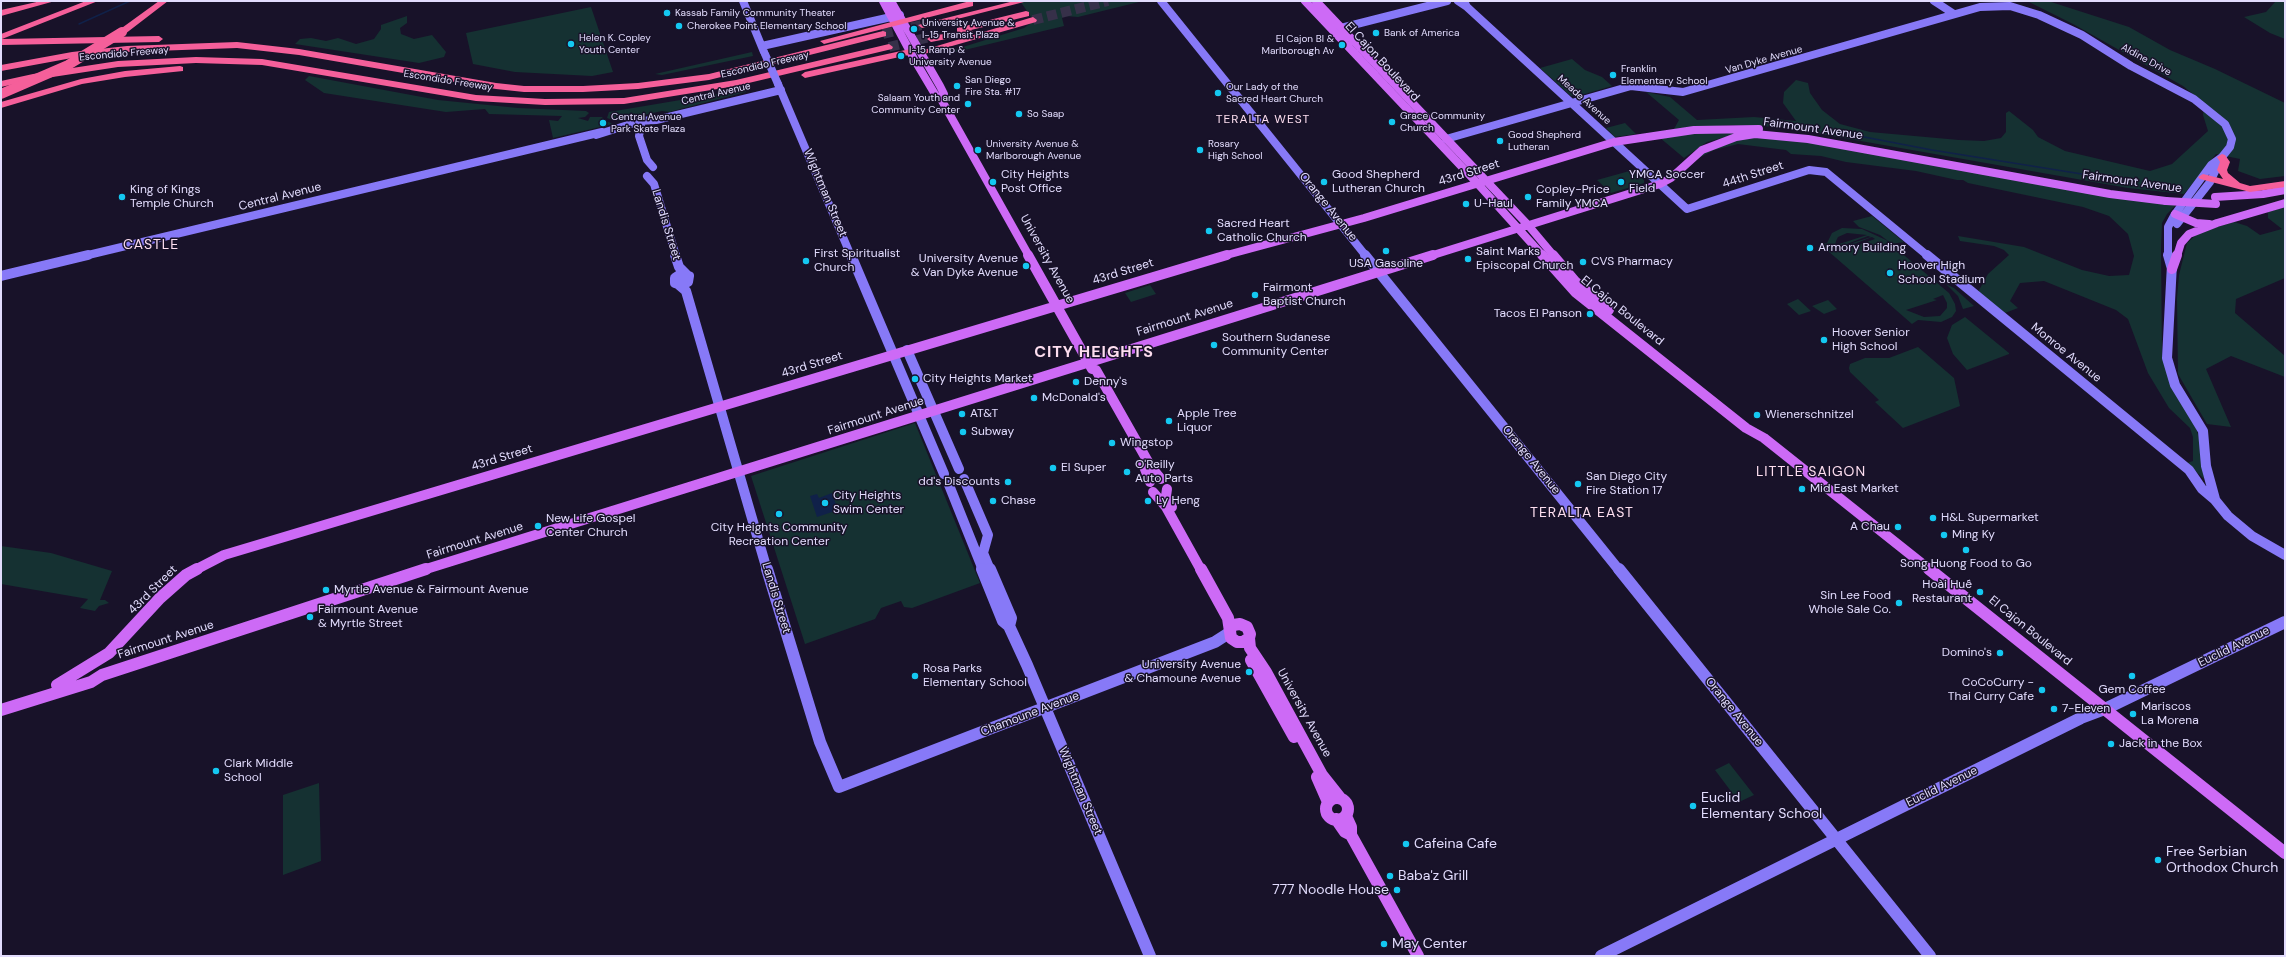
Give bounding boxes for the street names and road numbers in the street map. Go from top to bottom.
street label: El Cajon Boulevard [1342,20,1422,104]
street label: Aldine Drive [2119,41,2173,79]
street label: Van Dyke Avenue [1724,43,1804,77]
street label: Escondido Freeway [79,44,169,64]
street label: Escondido Freeway [720,49,810,81]
street label: Escondido Freeway [403,68,493,94]
street label: Meade Avenue [1555,73,1613,127]
street label: Central Avenue [680,80,752,108]
street label: Fairmount Avenue [1762,115,1864,143]
street label: Wightman Street [800,147,850,239]
street label: 43rd Street [1437,157,1501,189]
street label: 44th Street [1721,158,1785,192]
street label: Fairmount Avenue [2081,168,2183,196]
street label: Orange Avenue [1296,170,1360,244]
street label: Central Avenue [237,180,323,214]
street label: Landis Street [648,188,684,262]
street label: University Avenue [1017,212,1077,306]
street label: 43rd Street [1091,256,1155,288]
street label: El Cajon Boulevard [1578,273,1666,349]
street label: Fairmount Avenue [1135,296,1235,340]
street label: Monroe Avenue [2028,320,2104,386]
street label: 43rd Street [780,349,844,381]
street label: Fairmount Avenue [826,394,926,438]
street label: Orange Avenue [1499,423,1563,497]
street label: 43rd Street [470,442,534,474]
street label: Fairmount Avenue [425,519,525,563]
street label: Landis Street [758,561,794,635]
street label: 43rd Street [126,563,180,617]
street label: El Cajon Boulevard [1986,593,2074,669]
street label: Fairmount Avenue [116,618,216,662]
street label: Euclid Avenue [2196,624,2272,670]
street label: University Avenue [1274,666,1334,760]
street label: Orange Avenue [1702,675,1766,749]
street label: Chamoune Avenue [979,689,1081,739]
street label: Wightman Street [1055,745,1105,837]
street label: Euclid Avenue [1904,764,1980,810]

